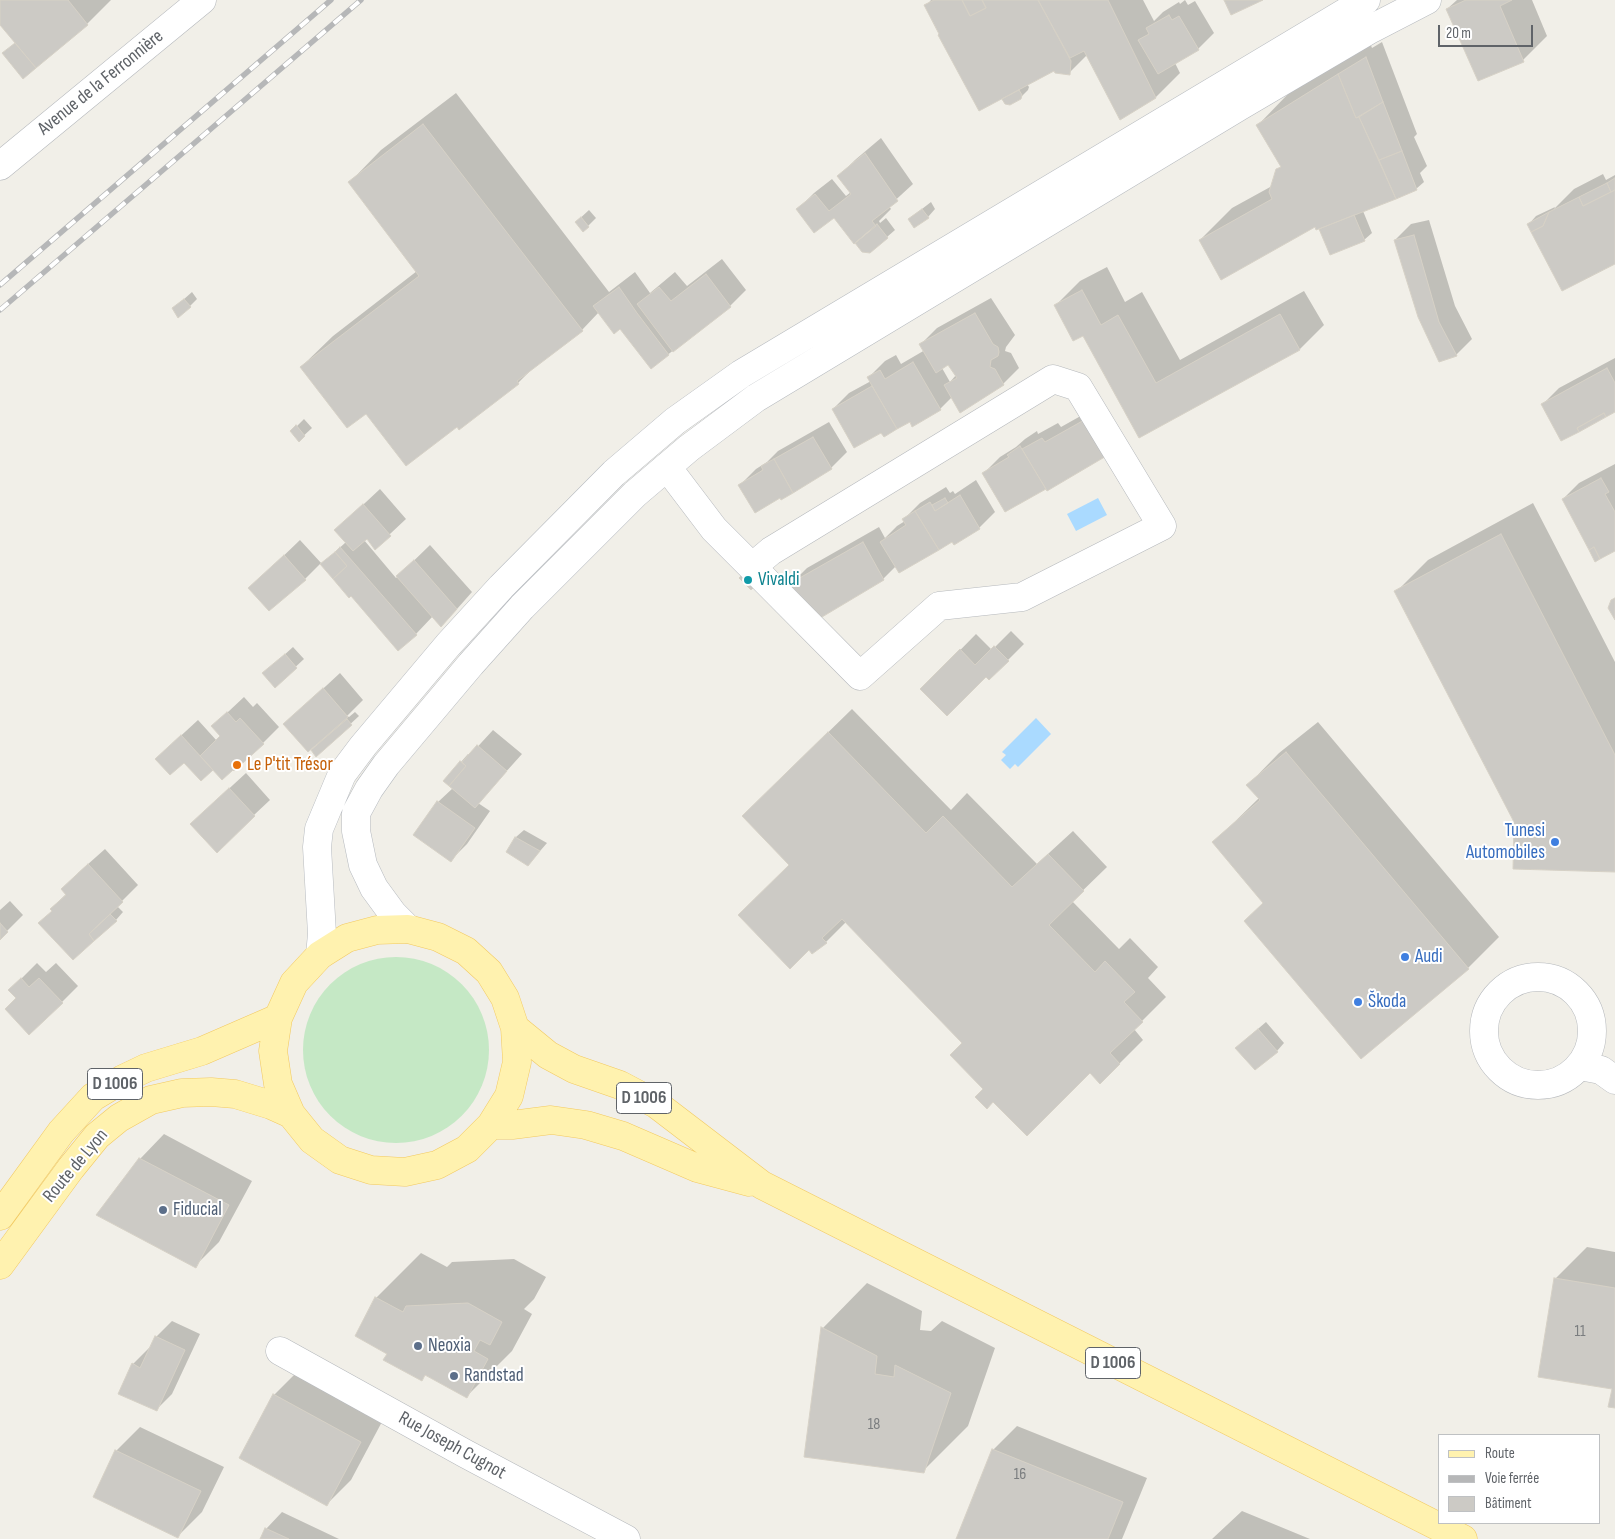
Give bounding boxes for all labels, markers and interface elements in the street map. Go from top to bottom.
scale bar [1440,15,1535,47]
text: 20 m [1446,24,1471,43]
street label: Avenue de la Ferronnière [34,25,168,141]
place label: Vivaldi [758,569,799,591]
marker: Vivaldi [742,574,754,586]
place label: Le P'tit Trésor [247,754,333,776]
marker: Le P'tit Trésor [231,759,243,771]
place label: Tunesi Automobiles [1466,820,1545,864]
marker: Tunesi Automobiles [1549,836,1561,848]
place label: Audi [1415,946,1443,968]
marker: Audi [1399,951,1411,963]
place label: Škoda [1368,991,1406,1013]
marker: Škoda [1352,996,1364,1008]
road number: D 1006 [88,1068,142,1100]
road number: D 1006 [616,1082,672,1114]
street label: Route de Lyon [39,1125,113,1207]
place label: Fiducial [173,1199,222,1221]
marker: Fiducial [157,1204,169,1216]
house number: 11 [1574,1322,1586,1342]
place label: Neoxia [428,1335,471,1357]
marker: Neoxia [412,1340,424,1352]
road number: D 1006 [1086,1348,1140,1379]
place label: Randstad [464,1365,524,1387]
marker: Randstad [448,1370,460,1382]
street label: Rue Joseph Cugnot [394,1407,510,1485]
house number: 18 [868,1415,880,1435]
legend [1438,1434,1600,1524]
text: Route [1485,1444,1515,1463]
house number: 16 [1014,1465,1026,1485]
text: Voie ferrée [1485,1469,1539,1488]
text: Bâtiment [1485,1494,1532,1513]

